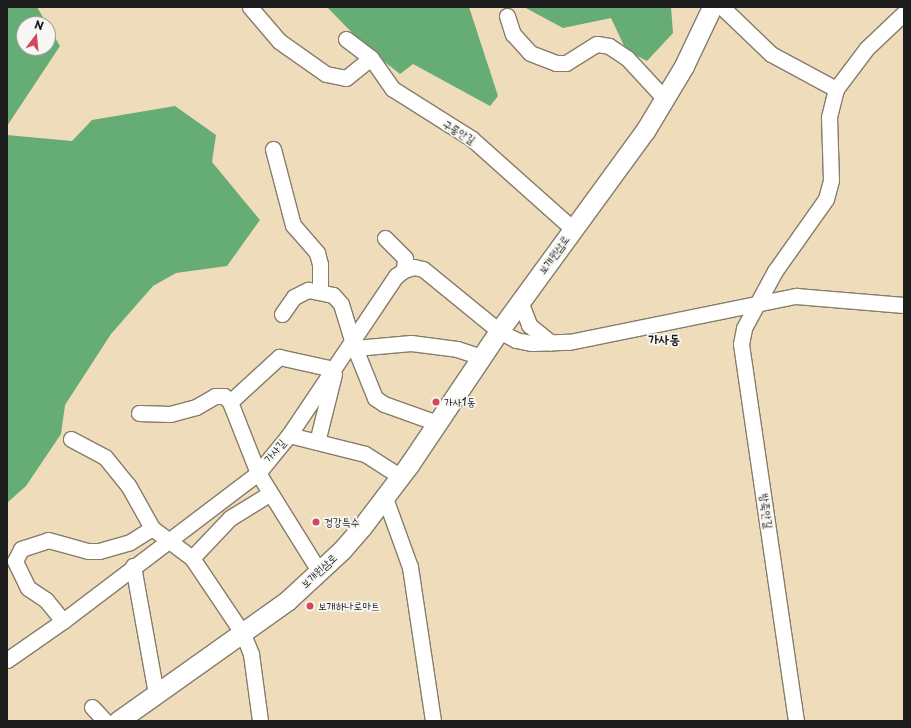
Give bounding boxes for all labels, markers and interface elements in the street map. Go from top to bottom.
north arrow [16,16,56,56]
text: N [33,16,46,34]
street label: 구롱안길 [440,117,478,147]
street label: 보개원삼로 [536,233,572,277]
district label: 가사동 [648,331,680,347]
place label: 가사1동 [444,395,475,409]
marker: 가사1동 [431,397,441,407]
street label: 가사길 [261,437,289,465]
street label: 방죽안길 [757,493,775,529]
place label: 경강특수 [324,515,359,529]
marker: 경강특수 [311,517,321,527]
street label: 보개원삼로 [298,551,340,591]
place label: 보개하나로마트 [318,599,380,613]
marker: 보개하나로마트 [305,601,315,611]

